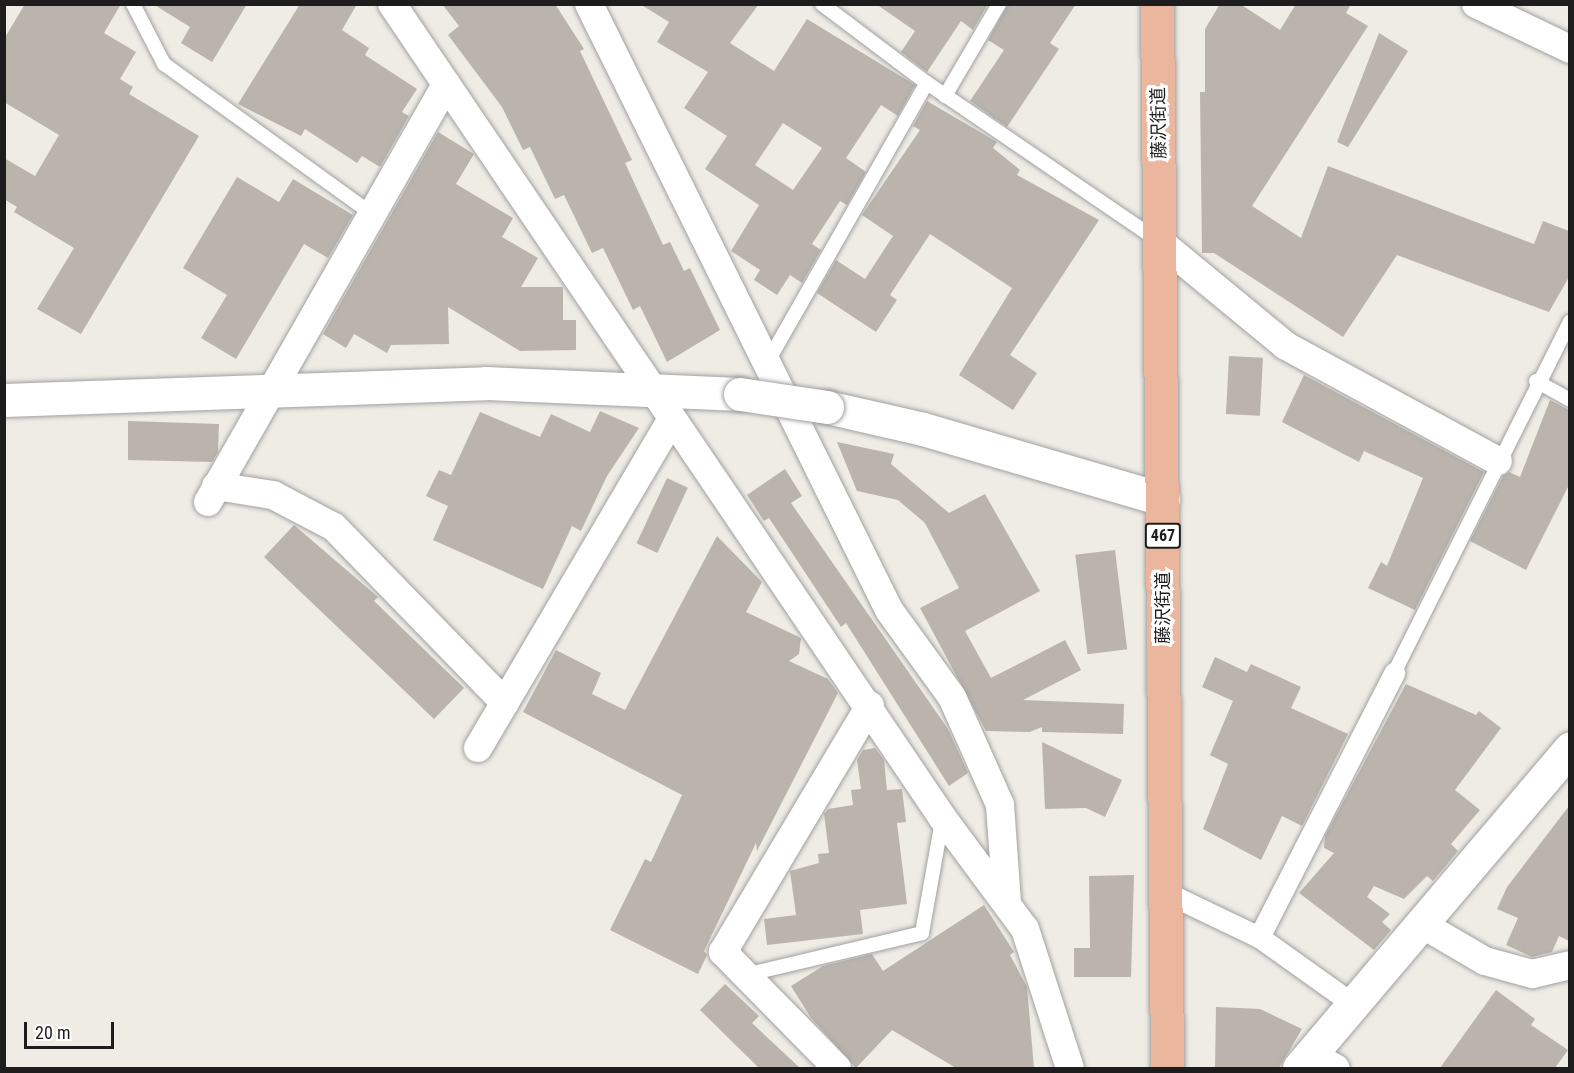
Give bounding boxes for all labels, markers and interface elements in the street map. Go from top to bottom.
street label: 藤沢街道 [1148,87,1170,159]
road number: 467 [1144,523,1182,549]
street label: 藤沢街道 [1152,572,1174,644]
scale bar [27,1010,117,1048]
text: 20 m [35,1022,70,1043]

